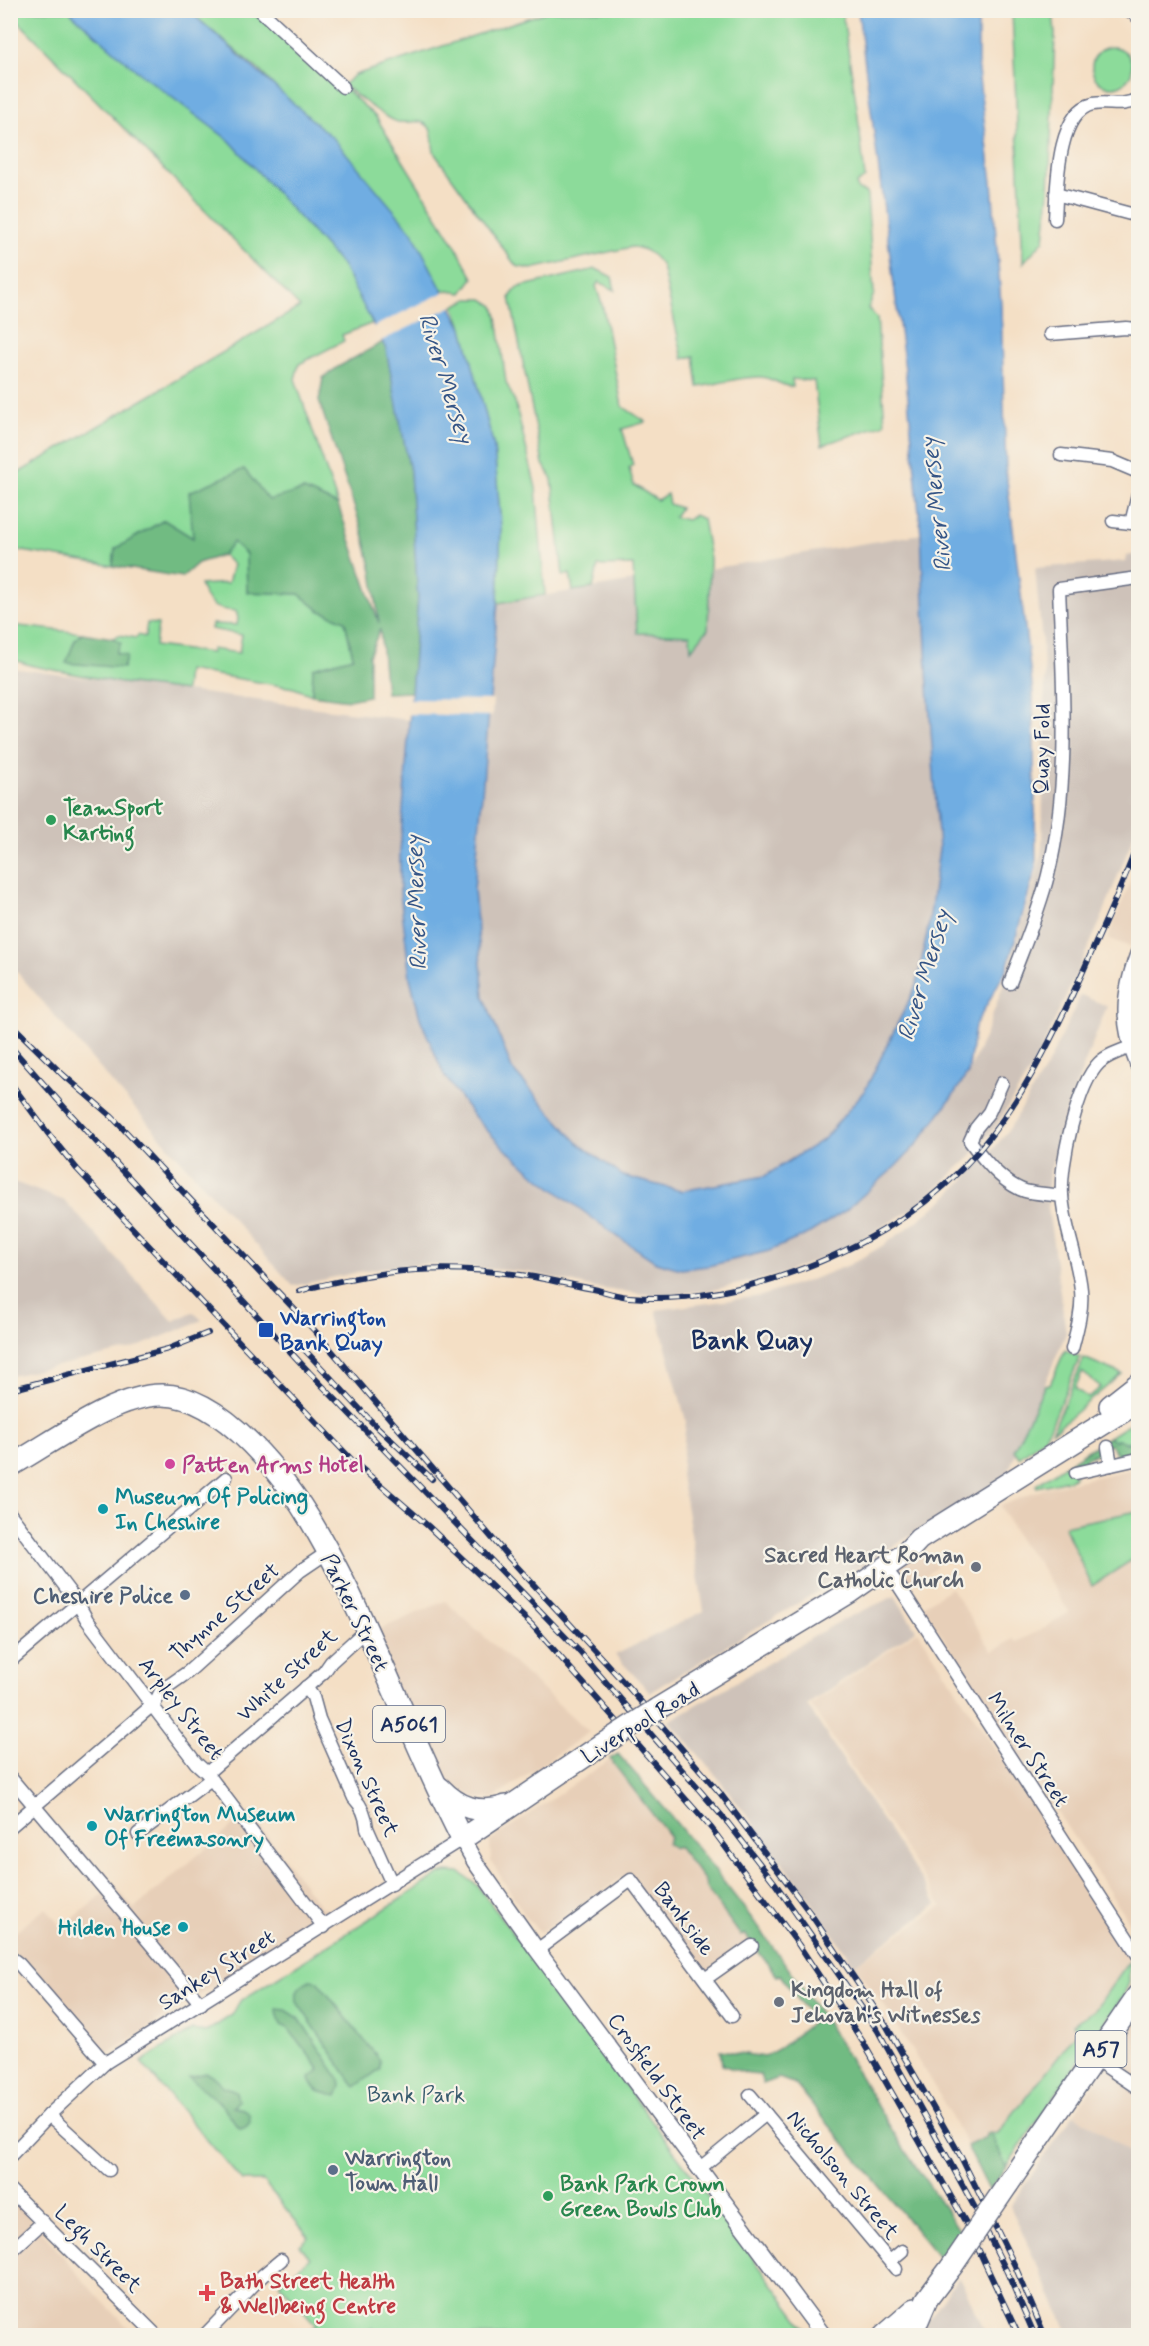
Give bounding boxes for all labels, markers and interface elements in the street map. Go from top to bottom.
water label: River Mersey [410,310,480,449]
water label: River Mersey [915,435,960,573]
street label: Quay Fold [1028,703,1058,795]
place label: TeamSport Karting [63,795,164,852]
marker: TeamSport Karting [44,813,58,827]
water label: River Mersey [400,834,435,971]
water label: River Mersey [891,905,960,1044]
place label: Warrington Bank Quay [279,1305,386,1358]
marker: Warrington Bank Quay [257,1321,275,1339]
district label: Bank Quay [691,1325,813,1359]
place label: Patten Arms Hotel [182,1452,364,1480]
marker: Patten Arms Hotel [163,1457,177,1471]
place label: Museum Of Policing In Cheshire [115,1484,308,1537]
marker: Museum Of Policing In Cheshire [96,1502,110,1516]
place label: Sacred Heart Roman Catholic Church [764,1542,964,1595]
street label: Parker Street [314,1549,395,1677]
street label: Thynne Street [164,1557,286,1668]
marker: Sacred Heart Roman Catholic Church [969,1560,983,1574]
place label: Cheshire Police [33,1583,173,1611]
marker: Cheshire Police [178,1588,192,1602]
street label: White Street [231,1623,344,1728]
street label: Arpley Street [131,1652,229,1766]
street label: Liverpool Road [577,1676,705,1771]
street label: Milner Street [980,1687,1075,1813]
road number: A5061 [373,1706,445,1742]
street label: Dixon Street [328,1714,405,1841]
place label: Warrington Museum Of Freemasonry [103,1801,295,1854]
marker: Warrington Museum Of Freemasonry [85,1819,99,1833]
street label: Bankside [647,1877,720,1962]
place label: Hilden House [58,1915,171,1943]
marker: Hilden House [176,1920,190,1934]
street label: Sankey Street [154,1924,281,2018]
place label: Kingdom Hall of Jehovah's Witnesses [791,1977,981,2030]
marker: Kingdom Hall of Jehovah's Witnesses [772,1995,786,2009]
street label: Crosfield Street [601,2008,712,2147]
road number: A57 [1076,2031,1126,2067]
park label: Bank Park [367,2082,465,2110]
street label: Nicholson Street [780,2105,905,2246]
place label: Warrington Town Hall [344,2145,451,2198]
marker: Warrington Town Hall [326,2163,340,2177]
place label: Bank Park Crown Green Bowls Club [560,2171,725,2224]
marker: Bank Park Crown Green Bowls Club [541,2189,555,2203]
street label: Legh Street [45,2199,148,2302]
place label: Bath Street Health & Wellbeing Centre [220,2268,396,2325]
marker: Bath Street Health & Wellbeing Centre [198,2284,216,2302]

